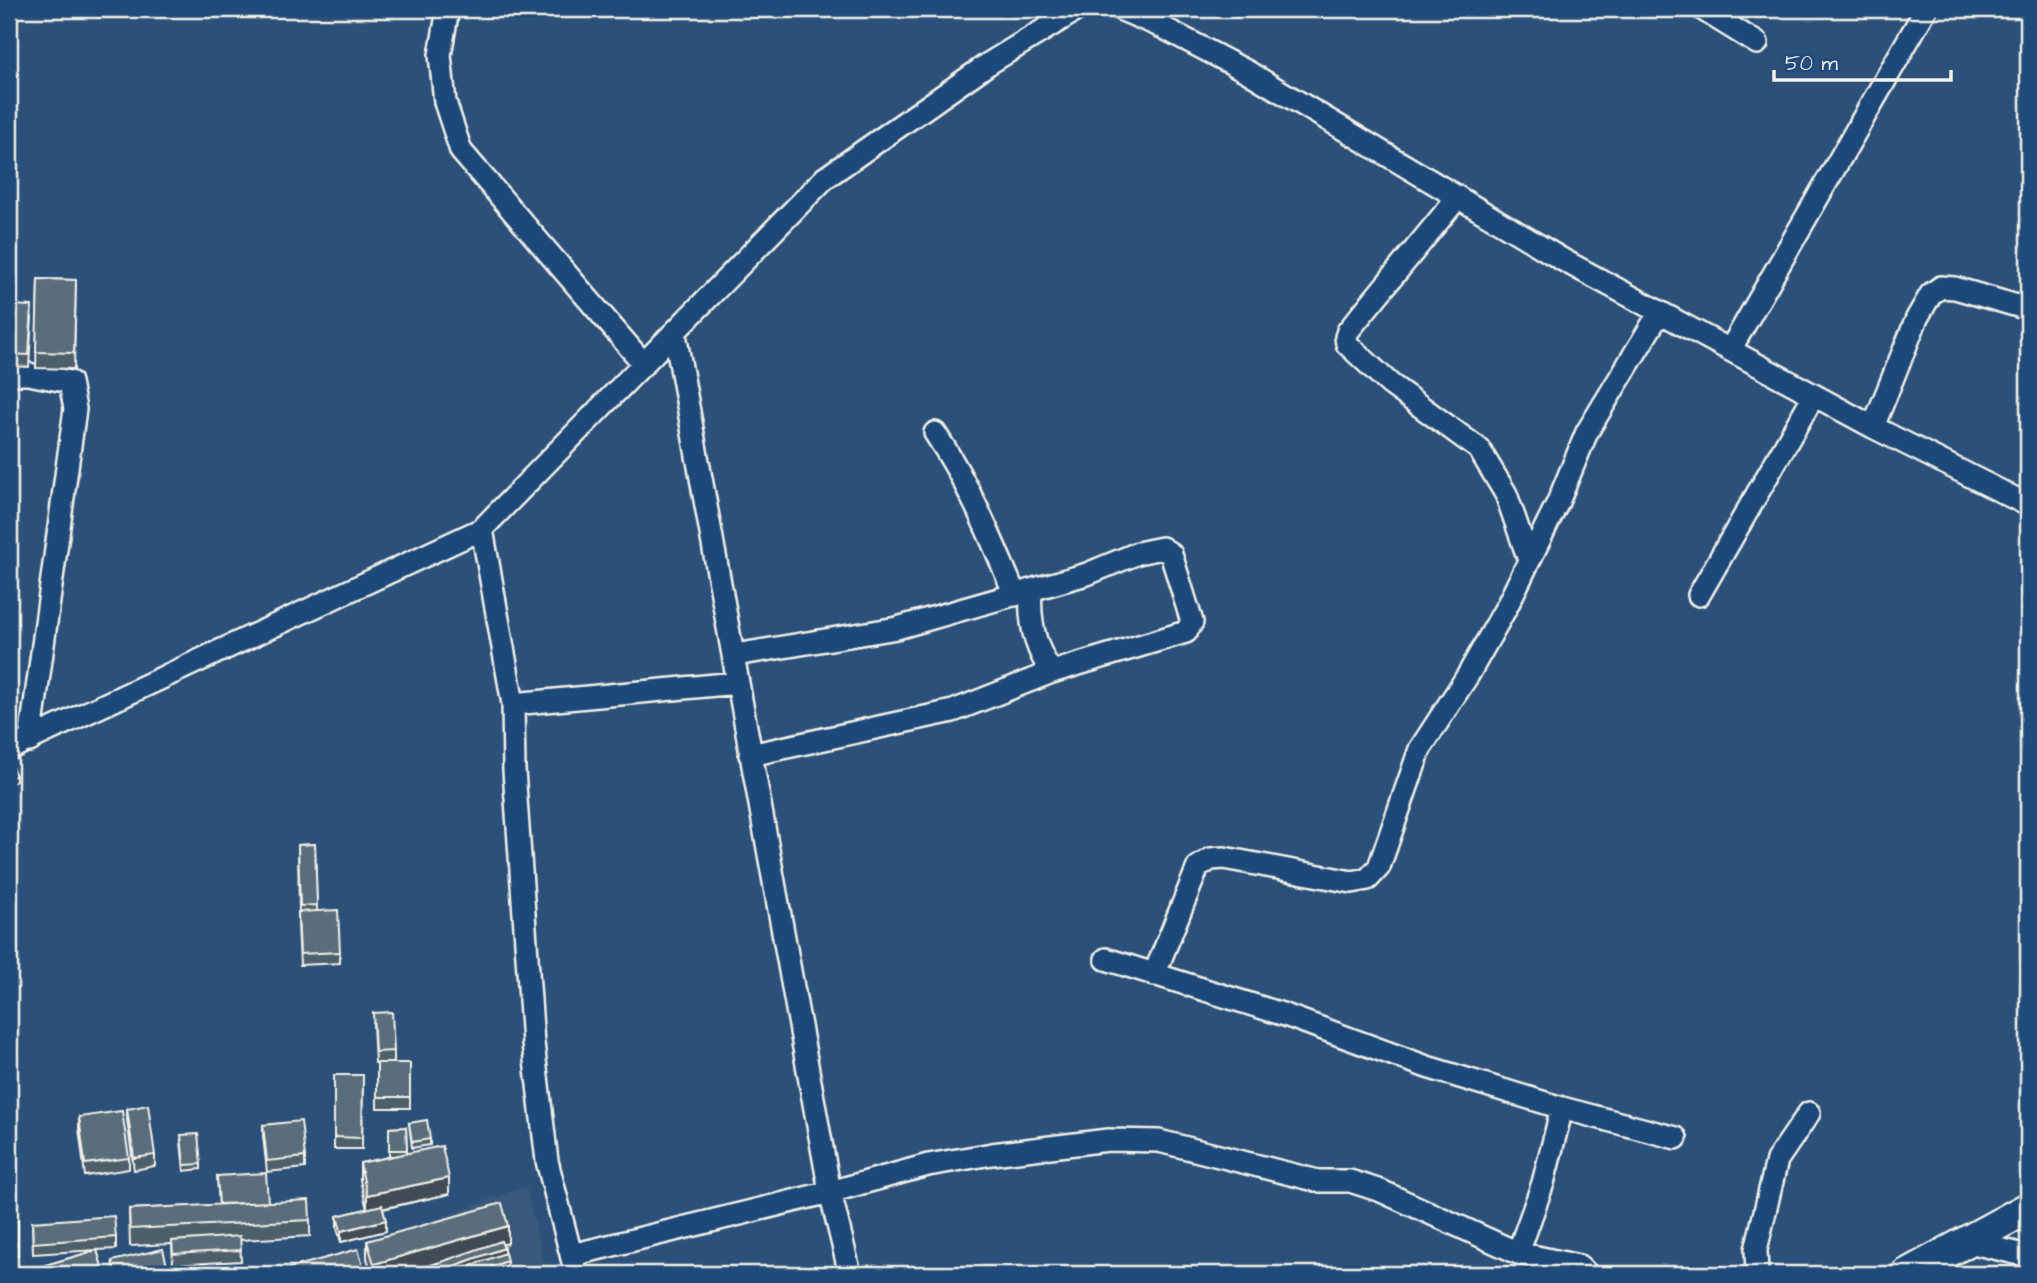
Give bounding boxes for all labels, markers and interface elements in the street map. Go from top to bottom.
scale bar [1774,38,1951,82]
text: 50 m [1785,49,1839,78]

